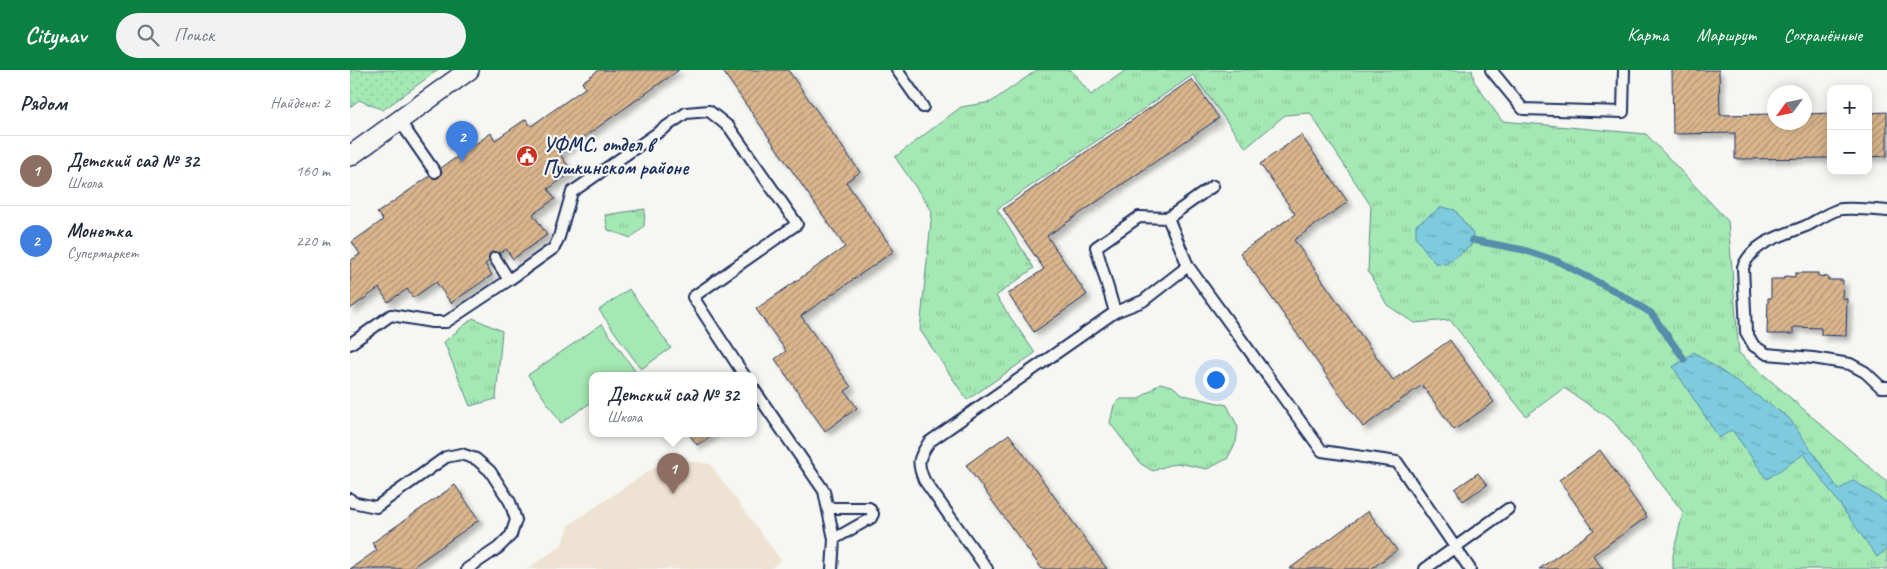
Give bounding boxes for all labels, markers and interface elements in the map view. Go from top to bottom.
search box [116,13,466,58]
text: Citynav [25,20,86,50]
icon: search [134,21,162,49]
text: Поиск [174,23,214,47]
text: Карта [1627,24,1668,46]
text: Маршрут [1696,24,1756,46]
text: Сохранённые [1784,24,1862,46]
north arrow [1767,85,1812,130]
map controls [1827,85,1872,175]
button: + [1827,85,1872,130]
text: Рядом [20,90,67,116]
text: Найдено: 2 [270,93,330,113]
pin: 2 [446,121,478,162]
button: − [1827,130,1872,175]
place label: УФМС, отдел в Пушкинском районе [543,132,690,180]
public building icon: УФМС, отдел в Пушкинском районе [515,144,539,168]
text: Детский сад № 32 [67,149,199,173]
text: 1 [32,161,40,181]
text: 160 m [296,161,330,181]
text: Школа [67,173,102,193]
text: Монетка [67,219,132,243]
text: 2 [32,231,40,251]
text: 220 m [296,231,330,251]
text: Супермаркет [67,243,138,263]
your location [1203,367,1229,393]
popup [589,372,757,437]
text: Детский сад № 32 [607,383,739,407]
text: Школа [607,407,642,427]
pin: 1 [657,453,689,494]

